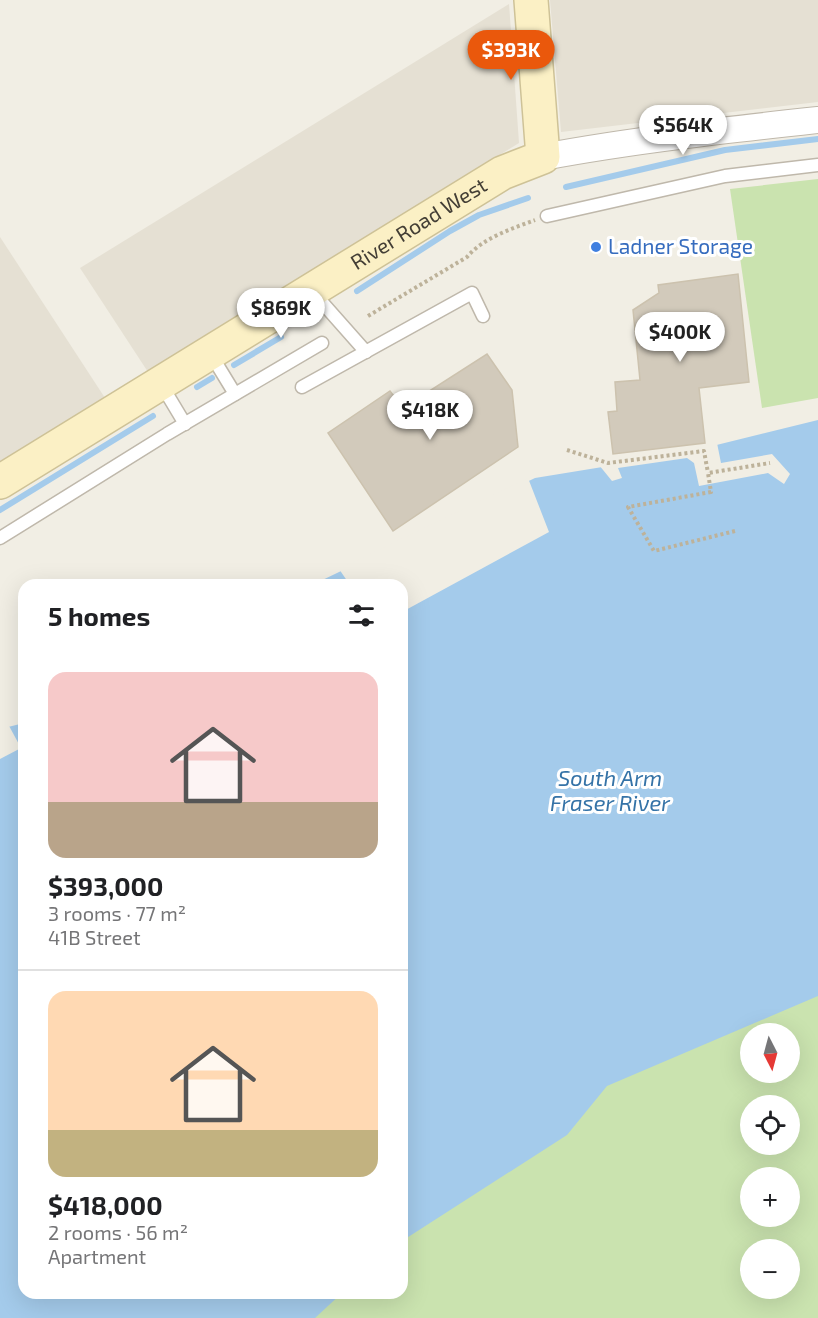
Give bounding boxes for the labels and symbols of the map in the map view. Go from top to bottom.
pin: $393K [469,30,553,81]
pin: $564K [641,105,725,156]
street label: River Road West [345,171,491,274]
place label: Ladner Storage [608,233,753,258]
marker: Ladner Storage [589,240,603,254]
pin: $869K [239,288,323,339]
pin: $400K [638,312,722,363]
pin: $418K [388,390,472,441]
water label: South Arm Fraser River [550,764,671,815]
north arrow [740,1023,800,1083]

